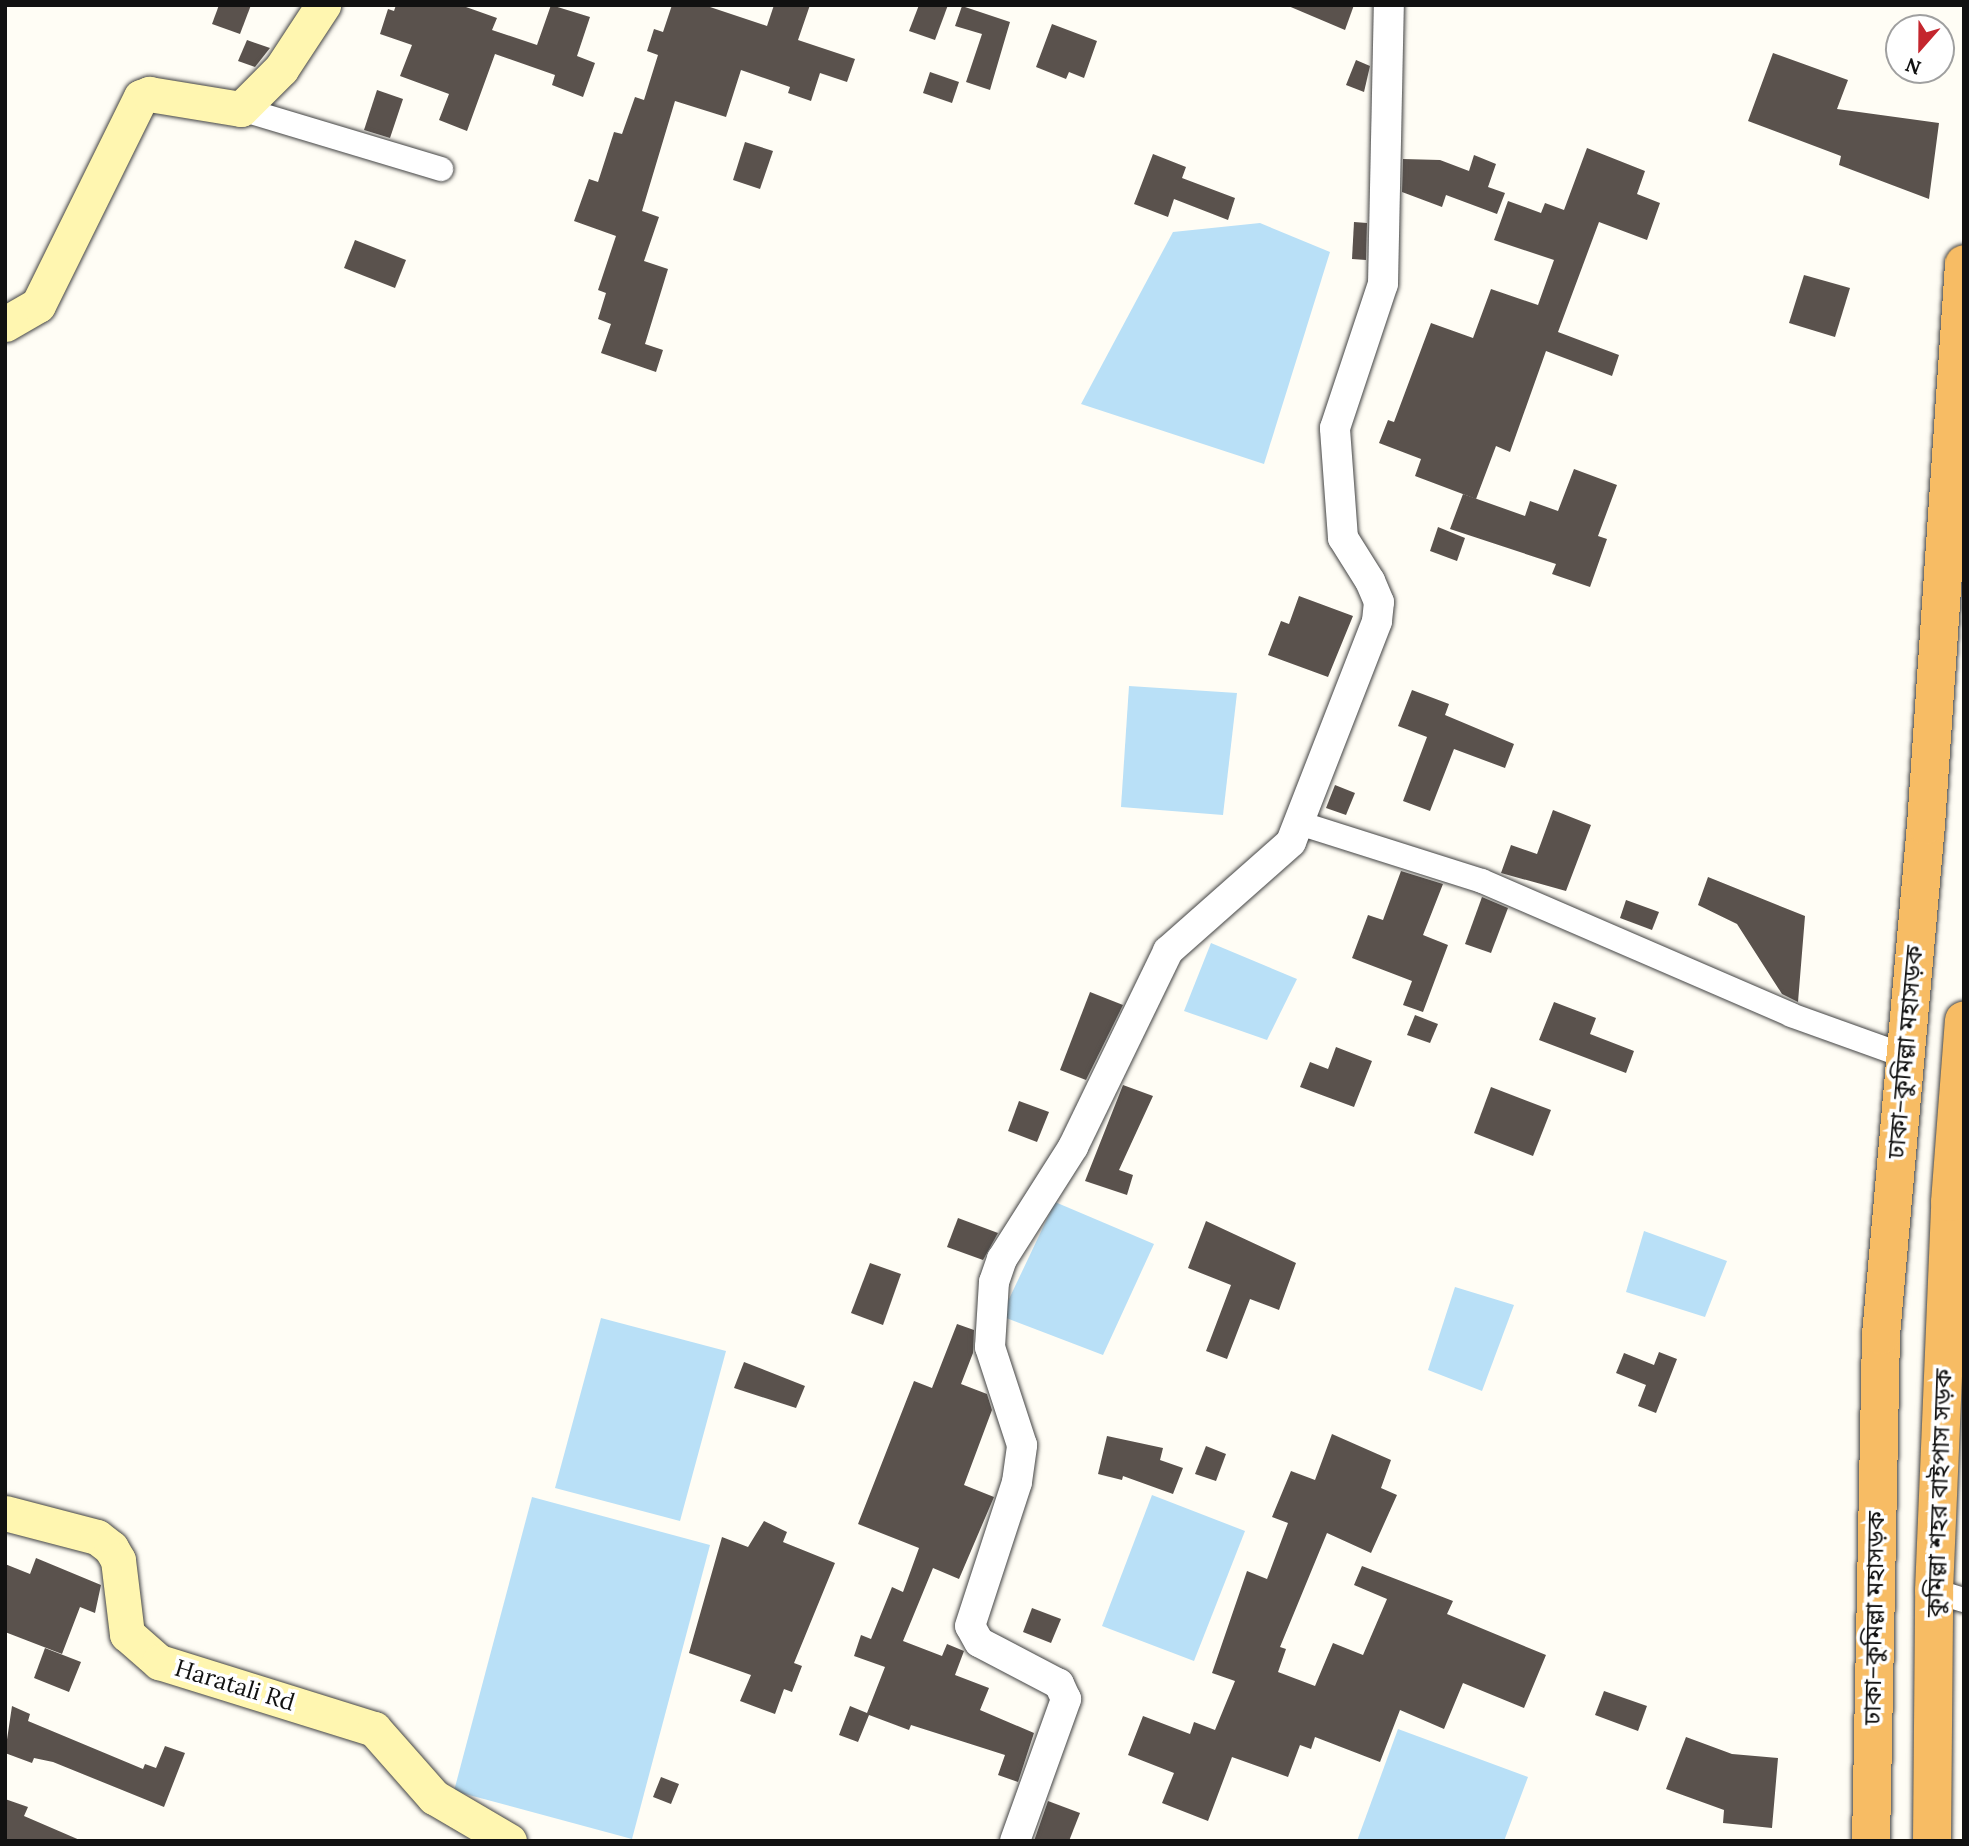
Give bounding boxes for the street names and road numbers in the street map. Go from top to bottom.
street label: ঢাকা–কুমিল্লা মহাসড়ক [1881,944,1929,1160]
street label: কুমিল্লা শহর বাইপাস সড়ক [1920,1368,1958,1618]
street label: ঢাকা–কুমিল্লা মহাসড়ক [1858,1511,1890,1725]
street label: Haratali Rd [172,1653,298,1717]

